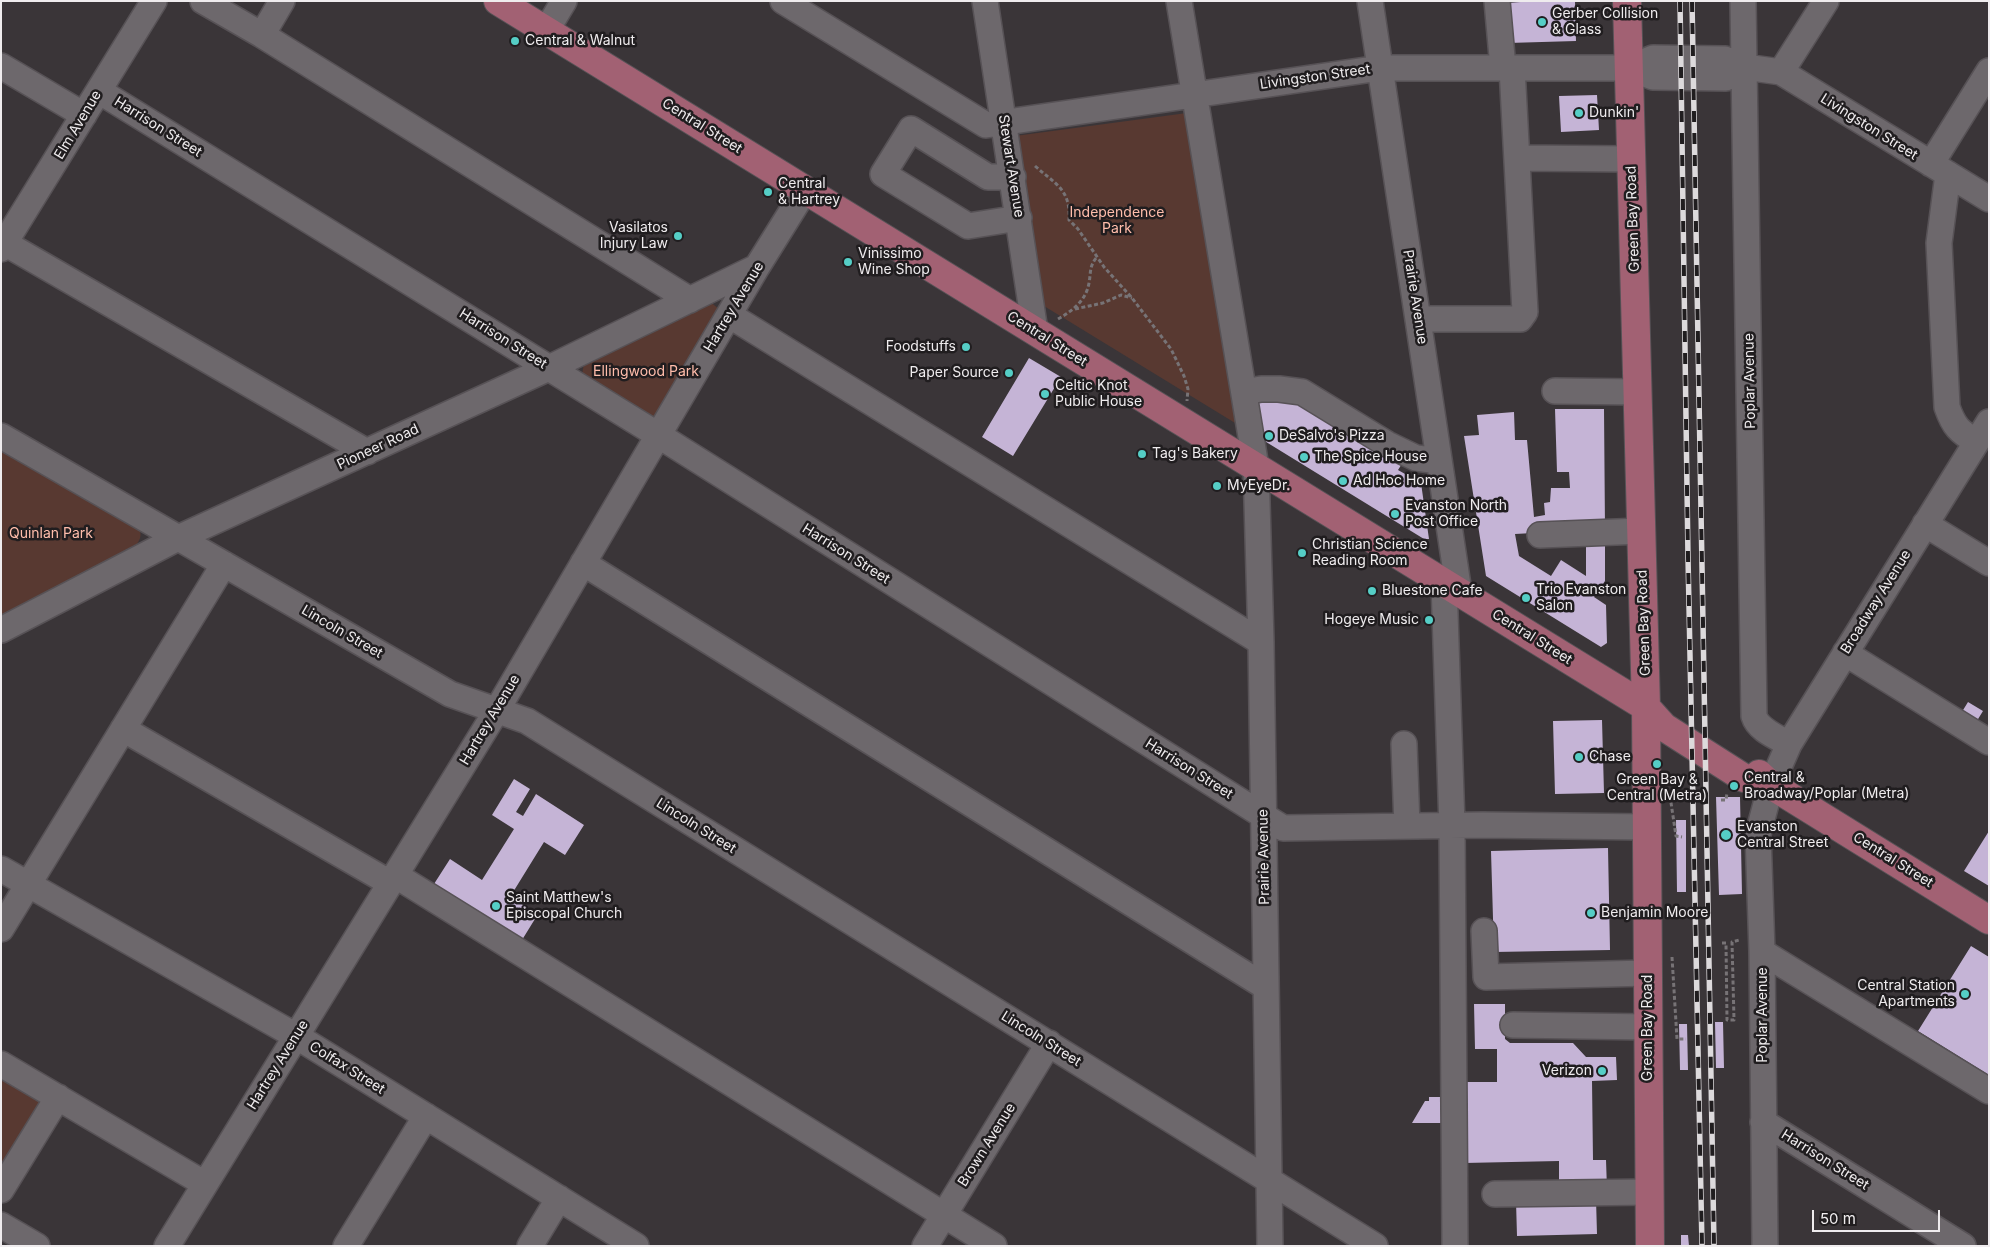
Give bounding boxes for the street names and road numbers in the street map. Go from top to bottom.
street label: Livingston Street [1259,61,1371,93]
street label: Elm Avenue [51,88,105,162]
street label: Livingston Street [1817,90,1921,164]
street label: Harrison Street [111,93,205,161]
street label: Central Street [659,95,745,157]
street label: Stewart Avenue [995,113,1027,219]
street label: Green Bay Road [1623,166,1643,272]
street label: Prairie Avenue [1399,248,1431,346]
street label: Hartrey Avenue [700,259,768,355]
street label: Harrison Street [456,305,550,373]
street label: Central Street [1004,308,1090,370]
street label: Poplar Avenue [1741,333,1759,429]
street label: Pioneer Road [334,421,422,473]
street label: Harrison Street [799,520,893,588]
street label: Broadway Avenue [1837,547,1915,657]
street label: Green Bay Road [1634,570,1654,676]
street label: Lincoln Street [298,602,386,662]
street label: Central Street [1489,606,1575,668]
street label: Hartrey Avenue [456,672,524,768]
street label: Harrison Street [1142,735,1236,803]
street label: Lincoln Street [653,795,739,857]
street label: Prairie Avenue [1255,809,1273,905]
street label: Central Street [1850,829,1936,891]
street label: Poplar Avenue [1755,967,1771,1063]
street label: Green Bay Road [1640,975,1656,1081]
street label: Lincoln Street [998,1008,1084,1070]
street label: Hartrey Avenue [244,1017,312,1113]
street label: Colfax Street [306,1038,388,1098]
street label: Brown Avenue [955,1100,1019,1190]
street label: Harrison Street [1778,1126,1872,1194]

